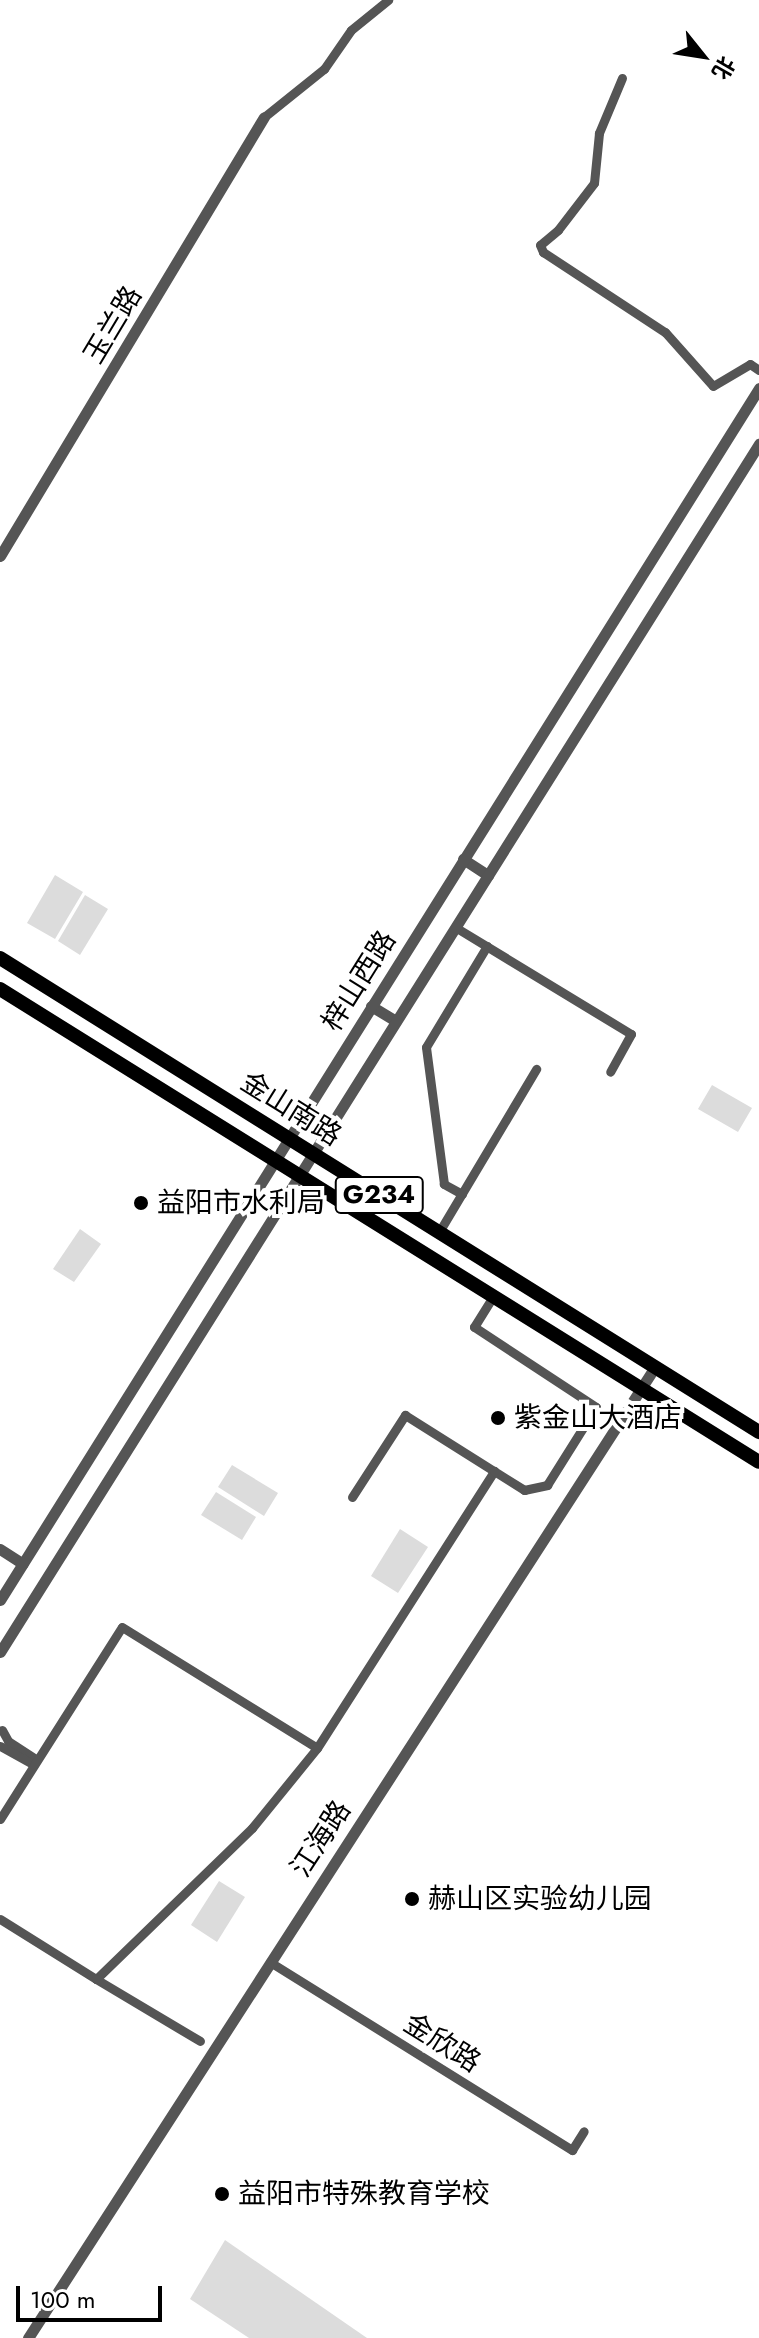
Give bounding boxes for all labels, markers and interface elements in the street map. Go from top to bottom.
north arrow [663,16,743,96]
text: 北 [704,50,743,86]
street label: 玉兰路 [77,280,149,370]
street label: 梓山西路 [315,925,403,1037]
street label: 金山南路 [235,1065,347,1153]
road number: G234 [333,1173,425,1217]
place label: 益阳市水利局 [157,1186,325,1220]
marker: 益阳市水利局 [132,1194,150,1212]
place label: 紫金山大酒店 [514,1401,682,1435]
marker: 紫金山大酒店 [489,1409,507,1427]
street label: 江海路 [284,1795,358,1883]
place label: 赫山区实验幼儿园 [428,1882,652,1916]
marker: 赫山区实验幼儿园 [403,1890,421,1908]
street label: 金欣路 [397,2006,487,2080]
place label: 益阳市特殊教育学校 [238,2177,490,2211]
marker: 益阳市特殊教育学校 [213,2185,231,2203]
scale bar [20,2270,166,2320]
text: 100 m [30,2282,96,2317]

